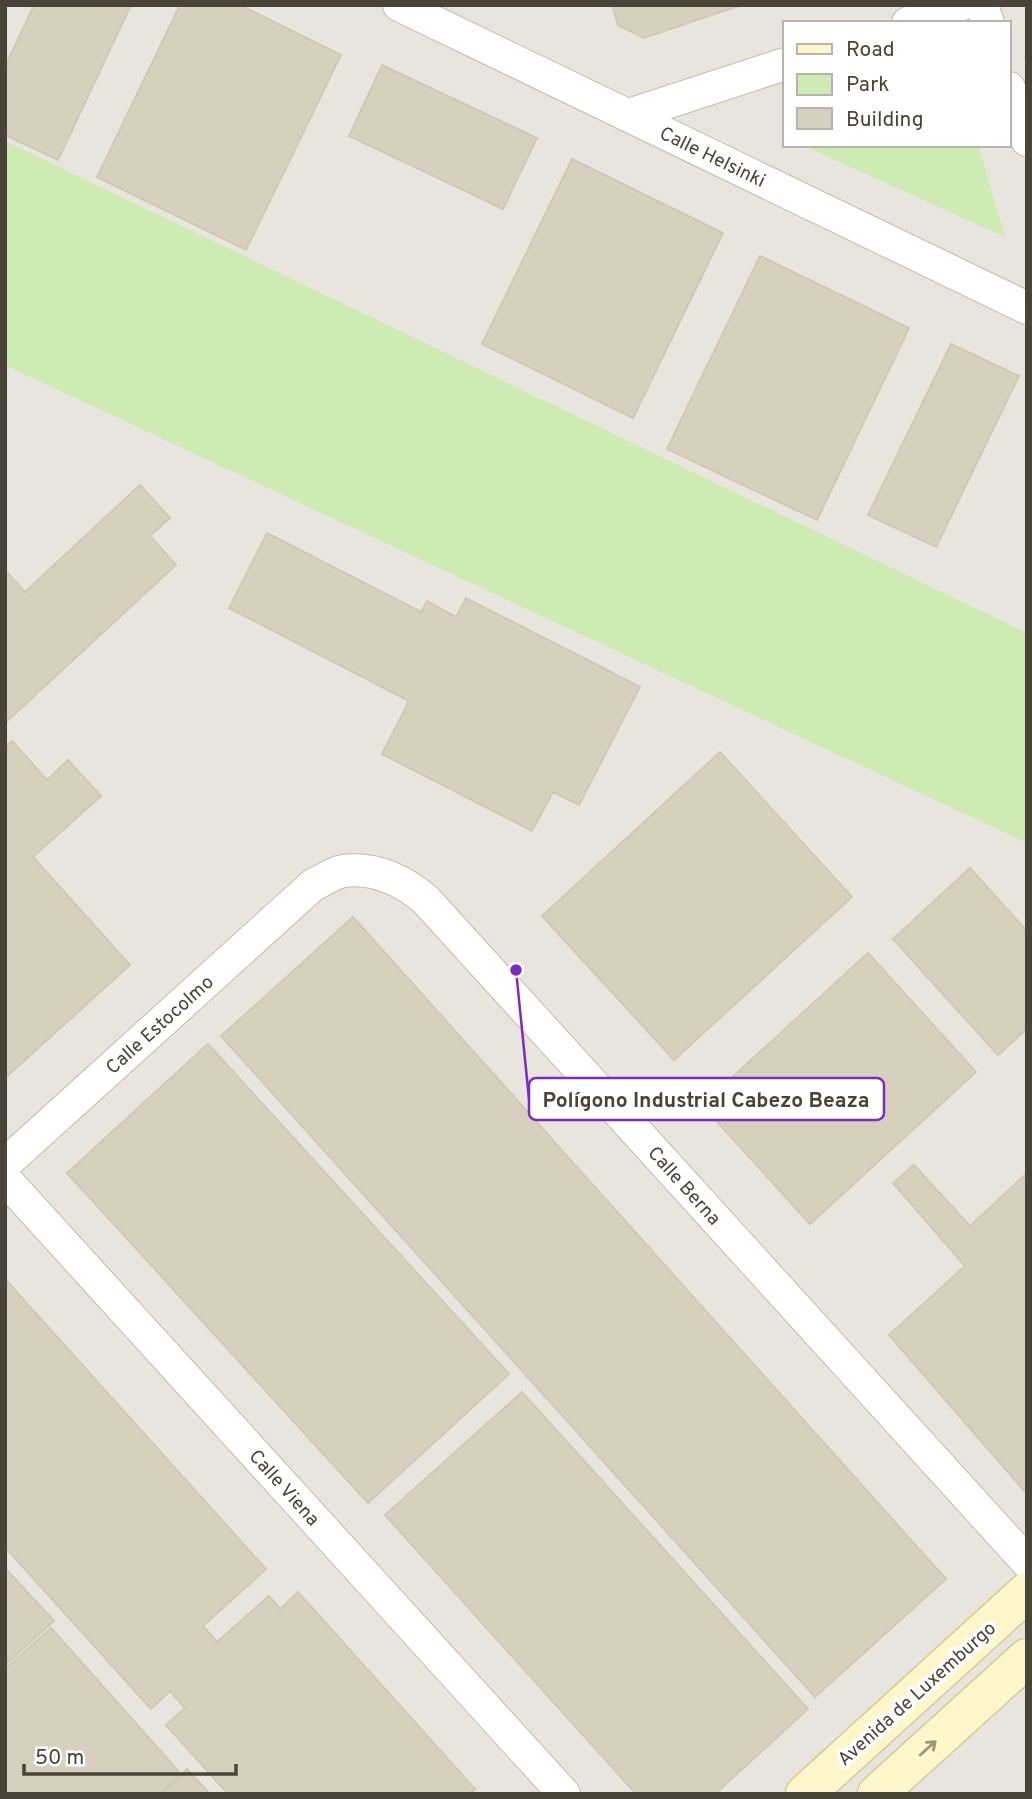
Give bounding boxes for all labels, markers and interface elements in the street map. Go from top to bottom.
legend [783,21,1011,147]
text: Road [846,37,895,64]
text: Park [846,72,889,99]
text: Building [846,107,924,134]
street label: Calle Helsinki [655,122,769,194]
street label: Calle Estocolmo [101,971,219,1080]
callout: Polígono Industrial Cabezo Beaza [529,1078,884,1120]
text: Polígono Industrial Cabezo Beaza [543,1088,870,1115]
street label: Calle Berna [642,1142,725,1231]
street label: Calle Viena [243,1445,324,1532]
street label: Avenida de Luxemburgo [833,1617,1001,1772]
scale bar [24,1732,236,1776]
one-way arrow [919,1740,937,1756]
text: 50 m [35,1745,84,1772]

